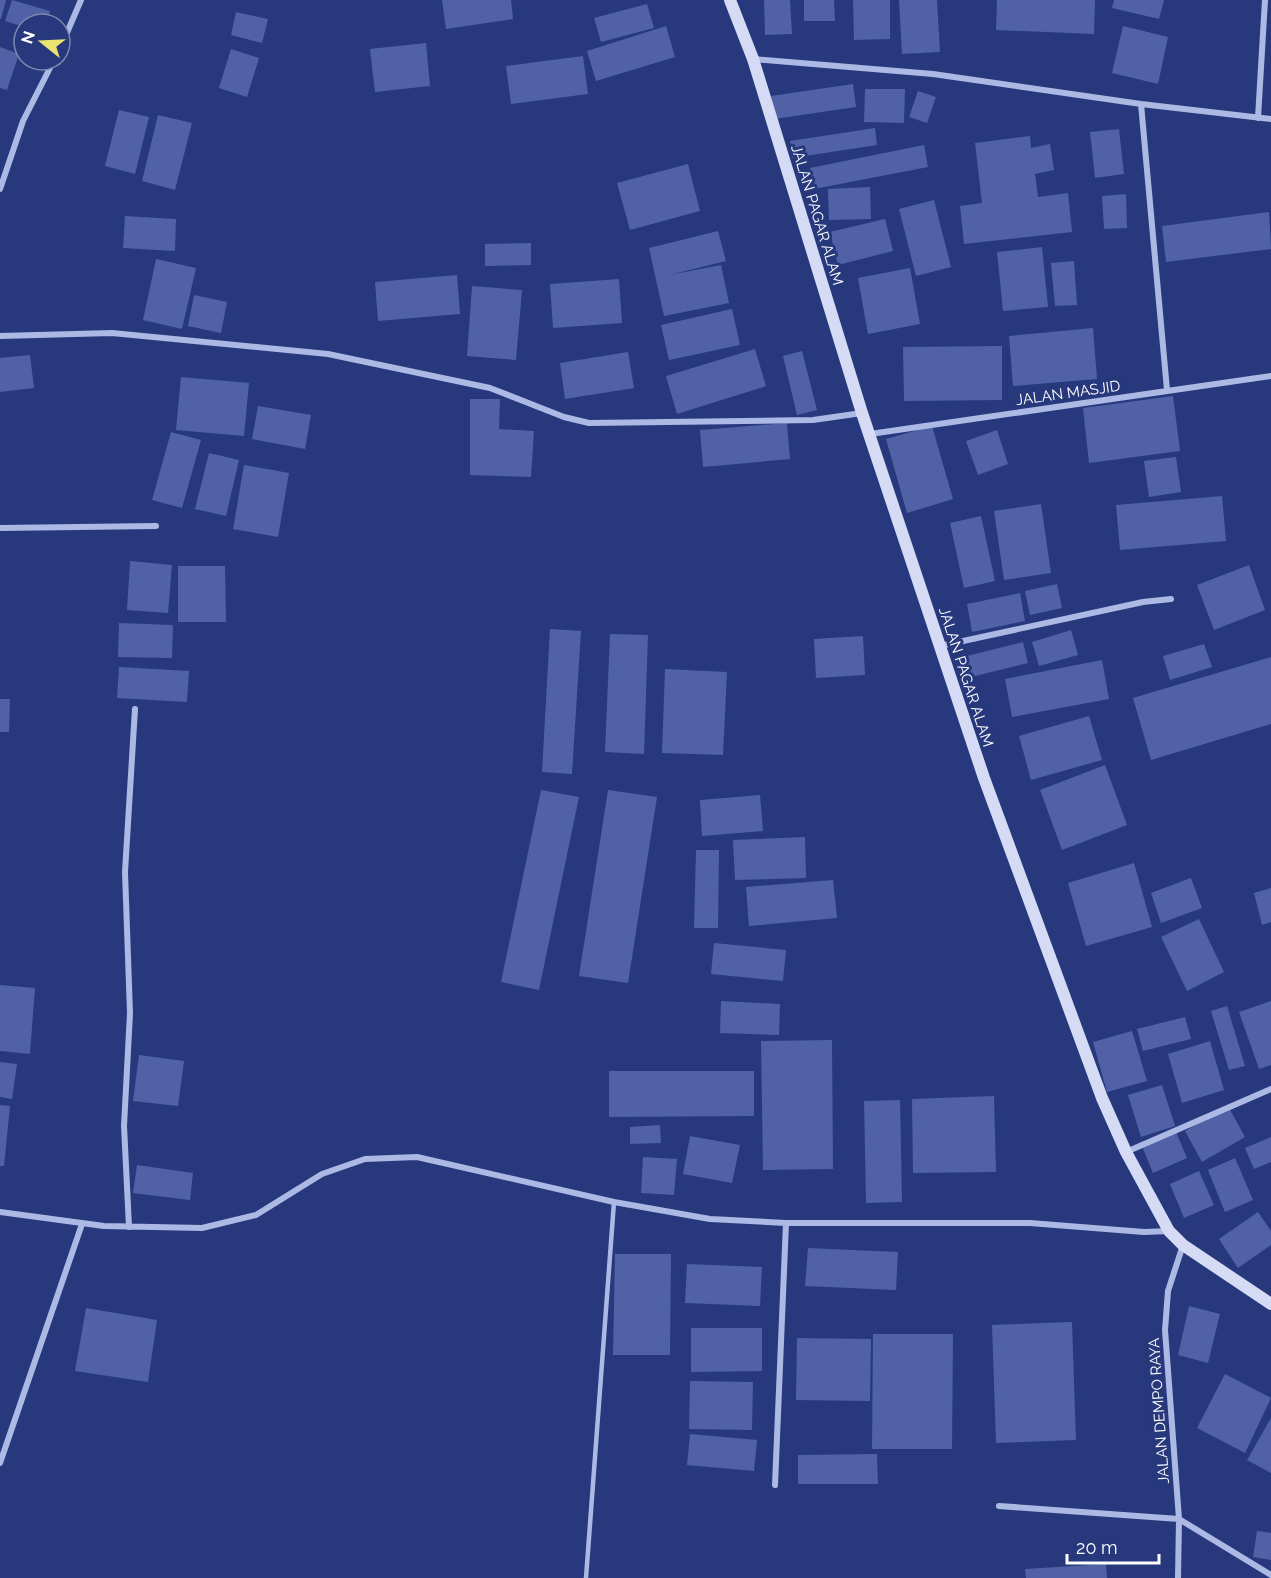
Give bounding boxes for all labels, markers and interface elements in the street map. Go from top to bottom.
north arrow [12,12,72,72]
text: N [17,29,39,46]
street label: JALAN PAGAR ALAM [787,143,847,287]
street label: JALAN MASJID [1015,377,1122,409]
street label: JALAN PAGAR ALAM [935,605,997,749]
street label: JALAN DEMPO RAYA [1145,1337,1173,1485]
scale bar [1067,1527,1158,1565]
text: 20 m [1076,1537,1118,1558]

